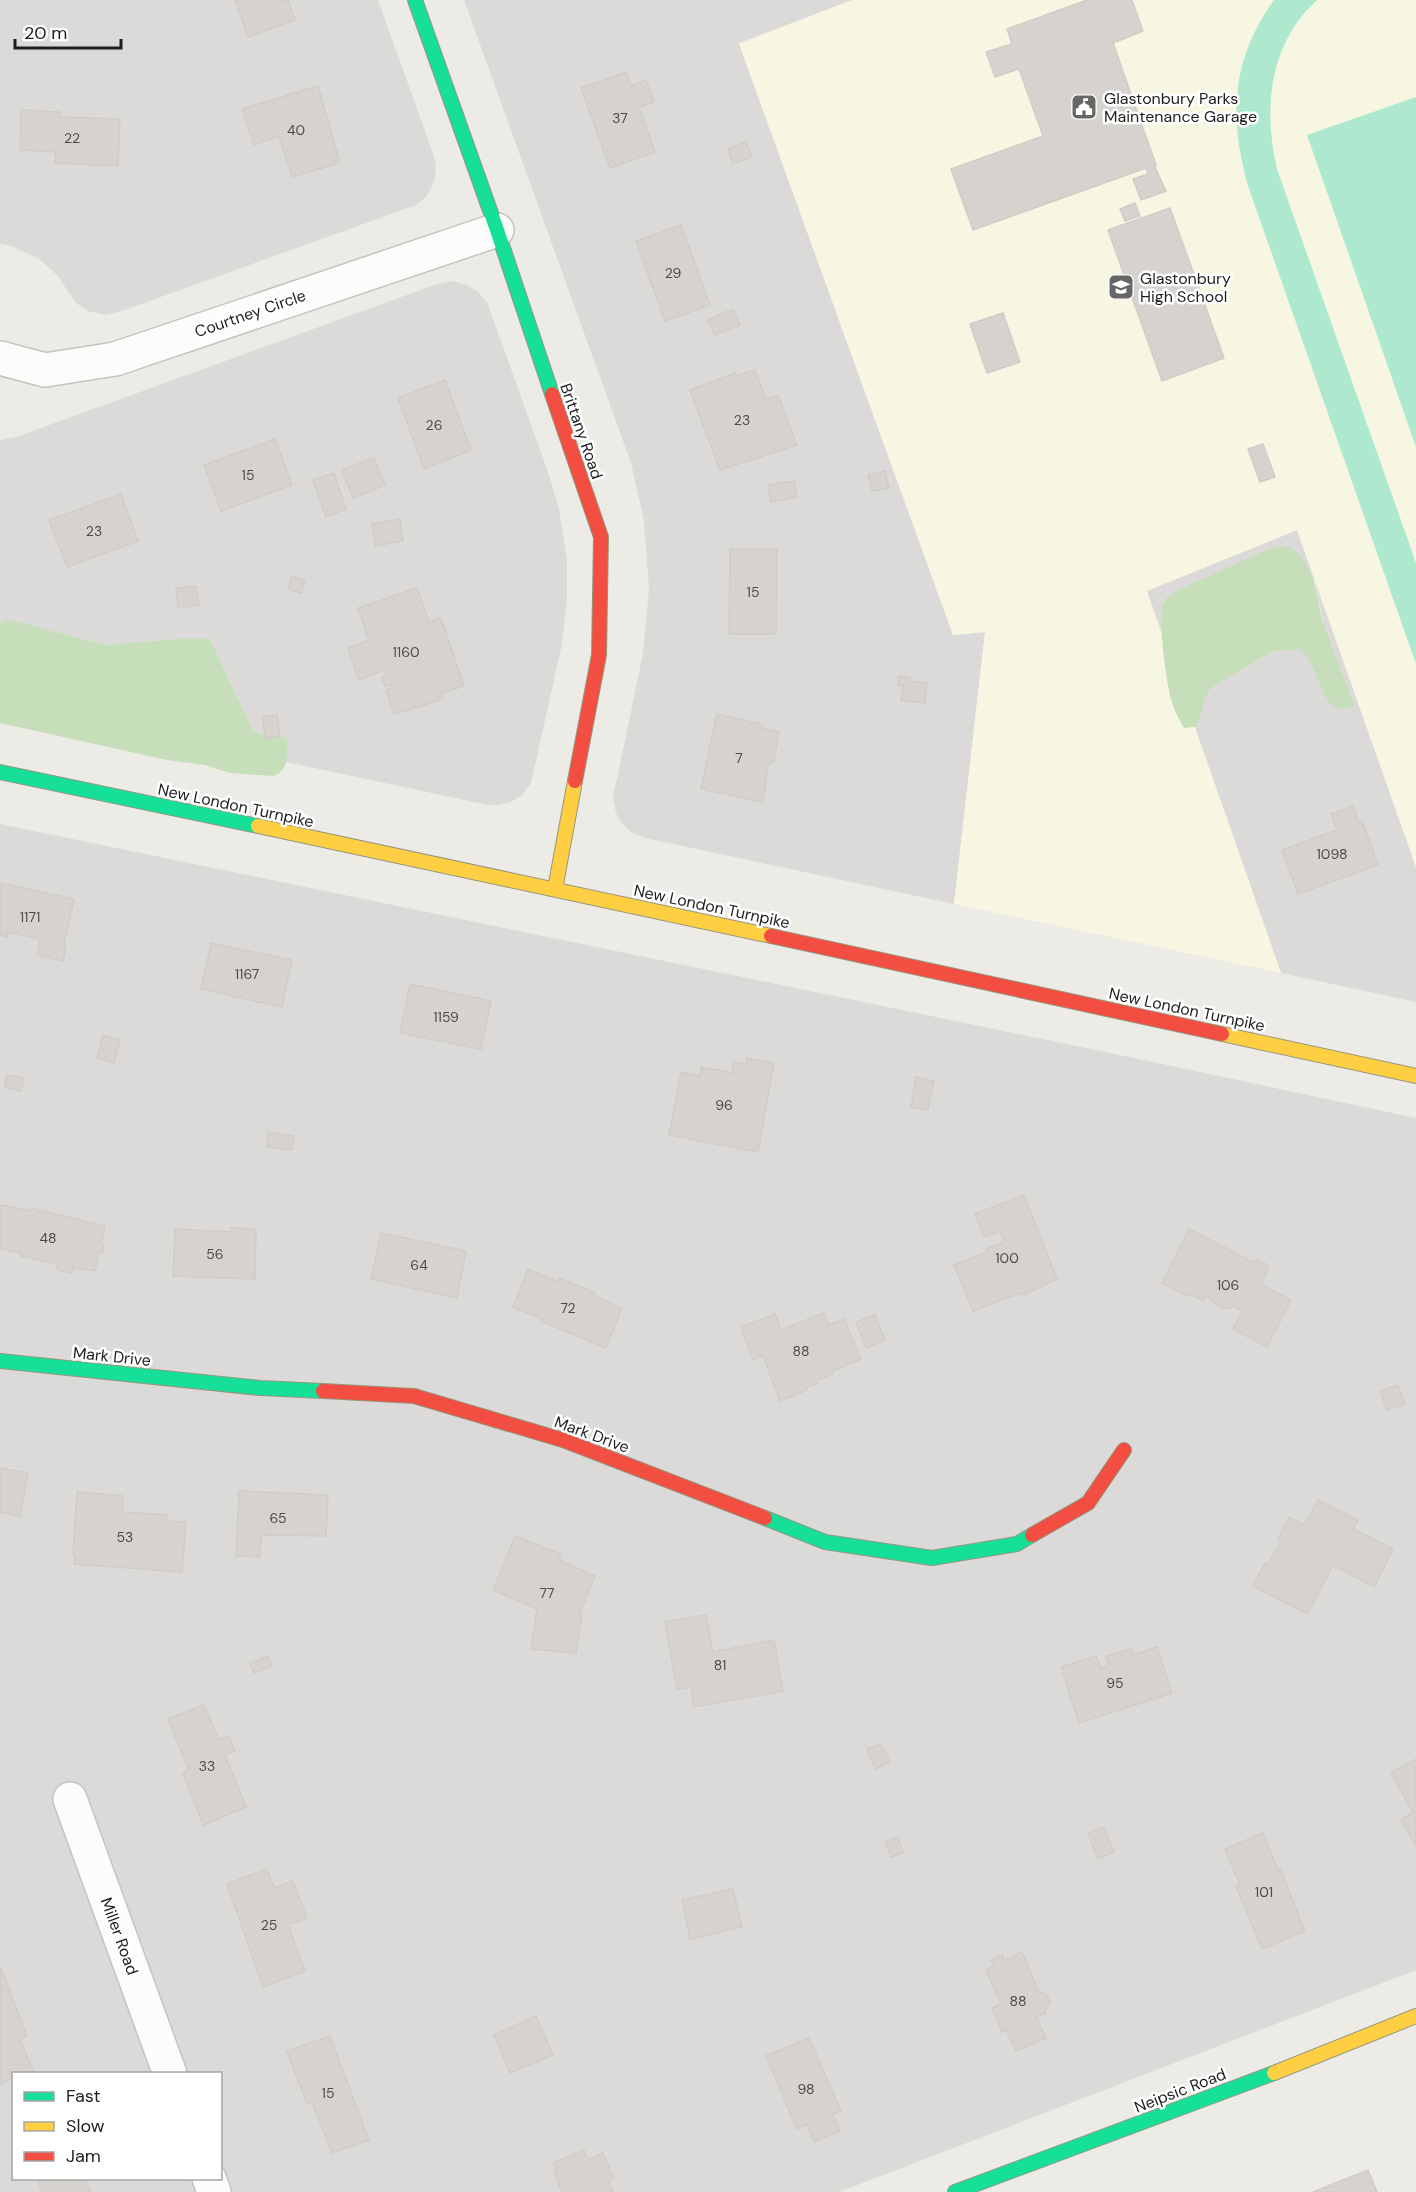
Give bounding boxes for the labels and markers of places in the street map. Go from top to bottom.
place label: Glastonbury Parks Maintenance Garage [1104,88,1257,127]
public building icon: Glastonbury Parks Maintenance Garage [1069,92,1099,122]
place label: Glastonbury High School [1140,268,1231,307]
school or university icon: Glastonbury High School [1106,272,1136,302]

